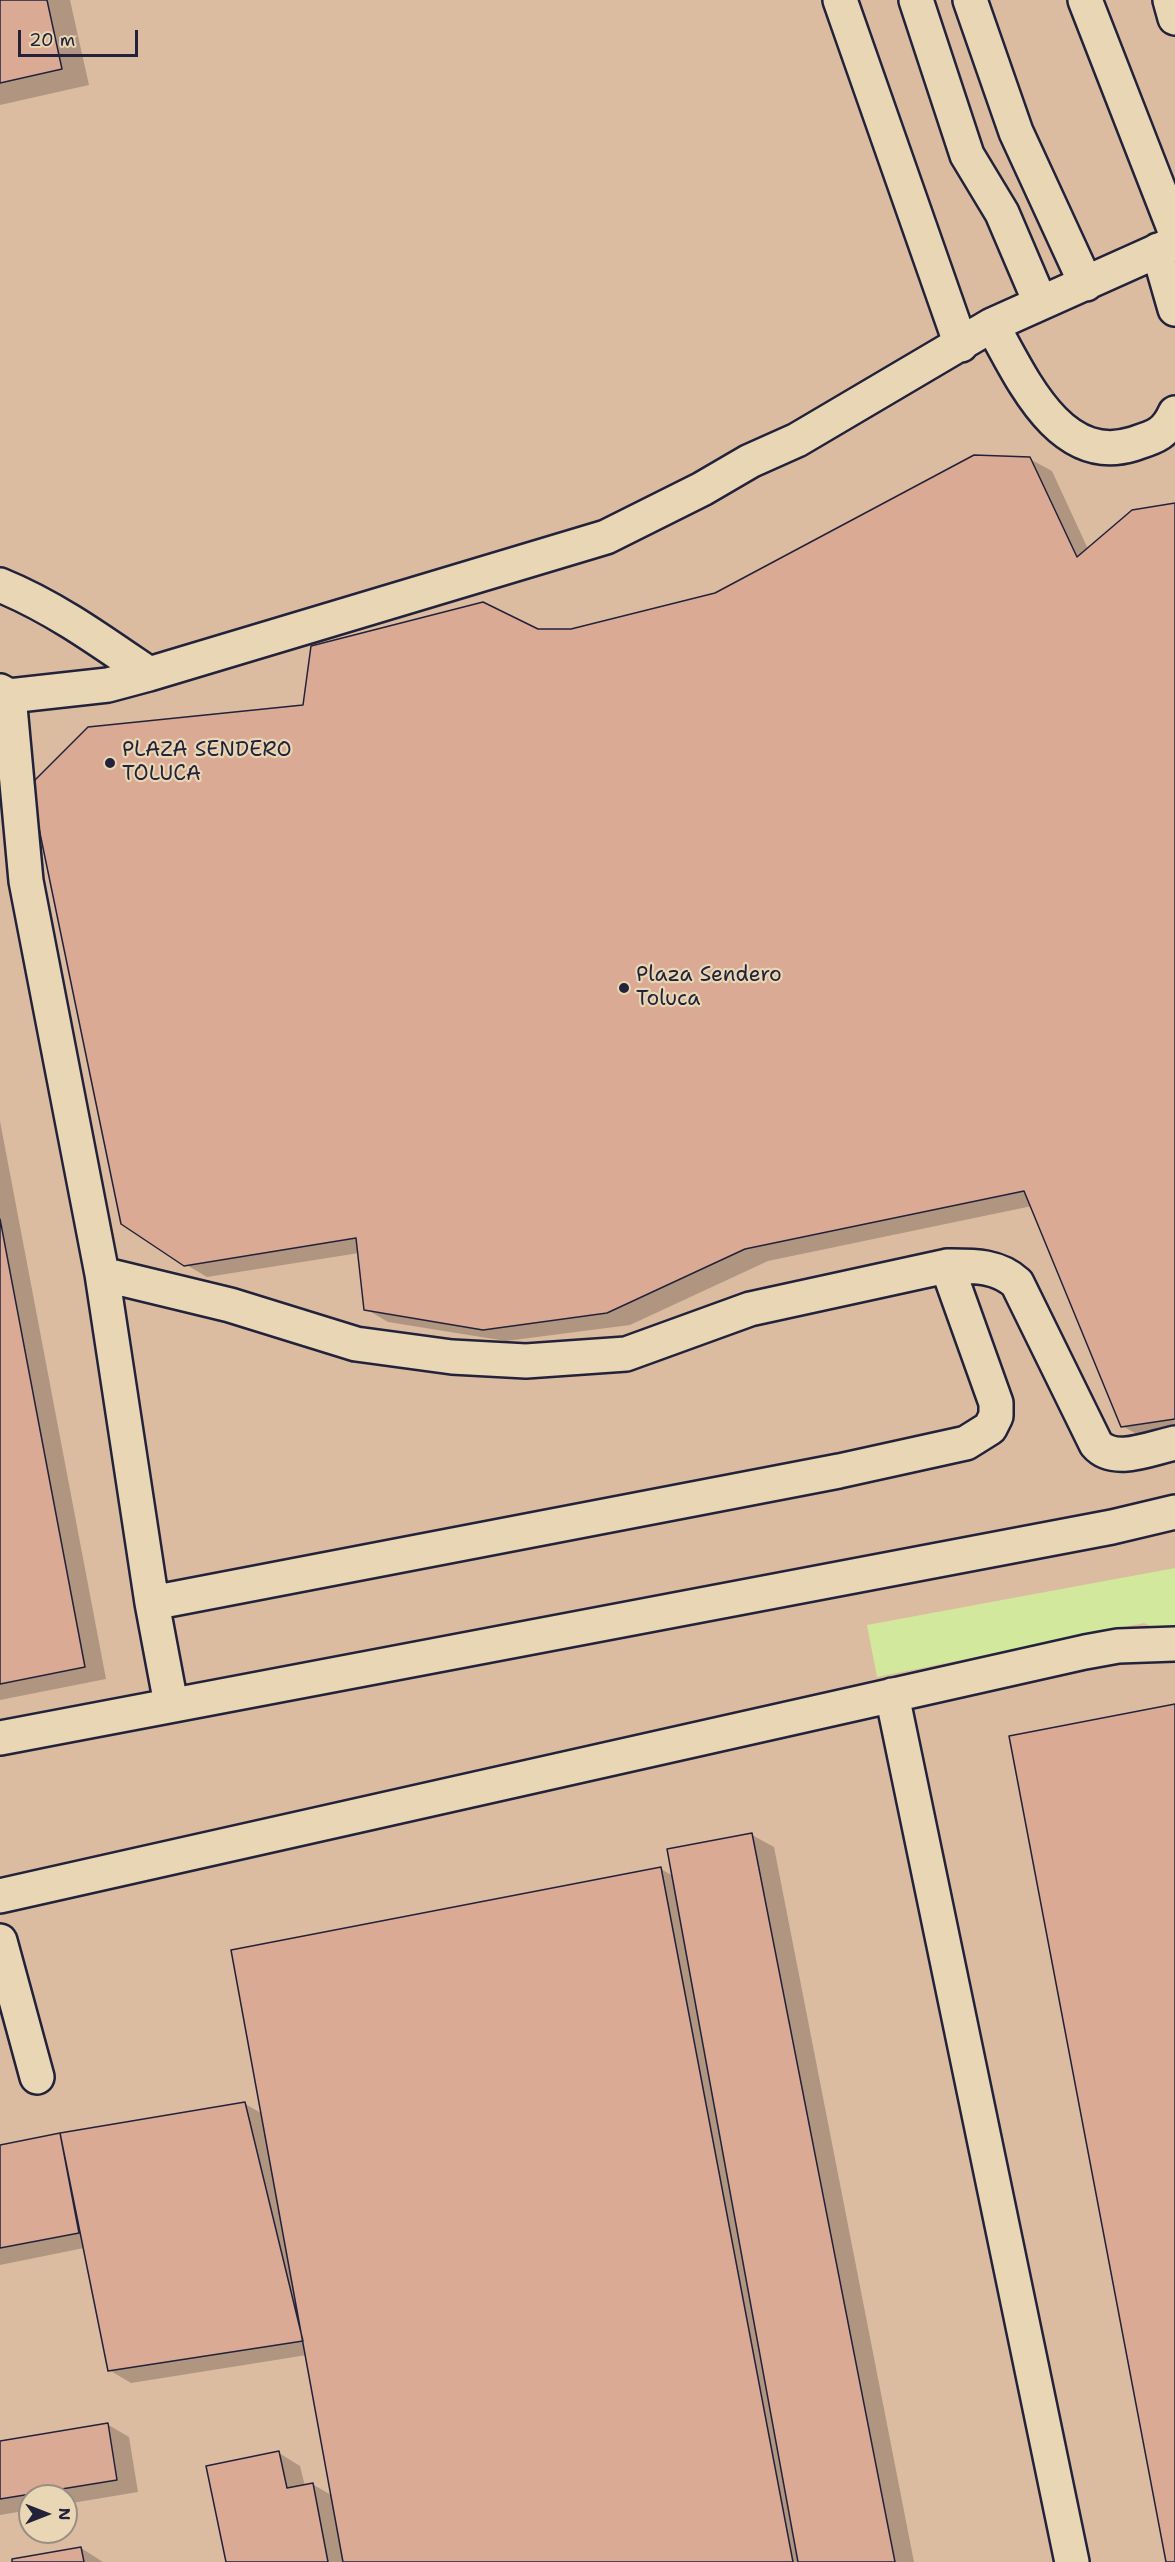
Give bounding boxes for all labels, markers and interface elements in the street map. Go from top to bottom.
scale bar [21,18,141,56]
text: 20 m [29,28,75,52]
place label: PLAZA SENDERO TOLUCA [122,738,292,788]
marker: PLAZA SENDERO TOLUCA [103,756,117,770]
place label: Plaza Sendero Toluca [636,963,782,1013]
marker: Plaza Sendero Toluca [617,981,631,995]
north arrow [18,2484,78,2544]
text: N [54,2508,75,2520]

